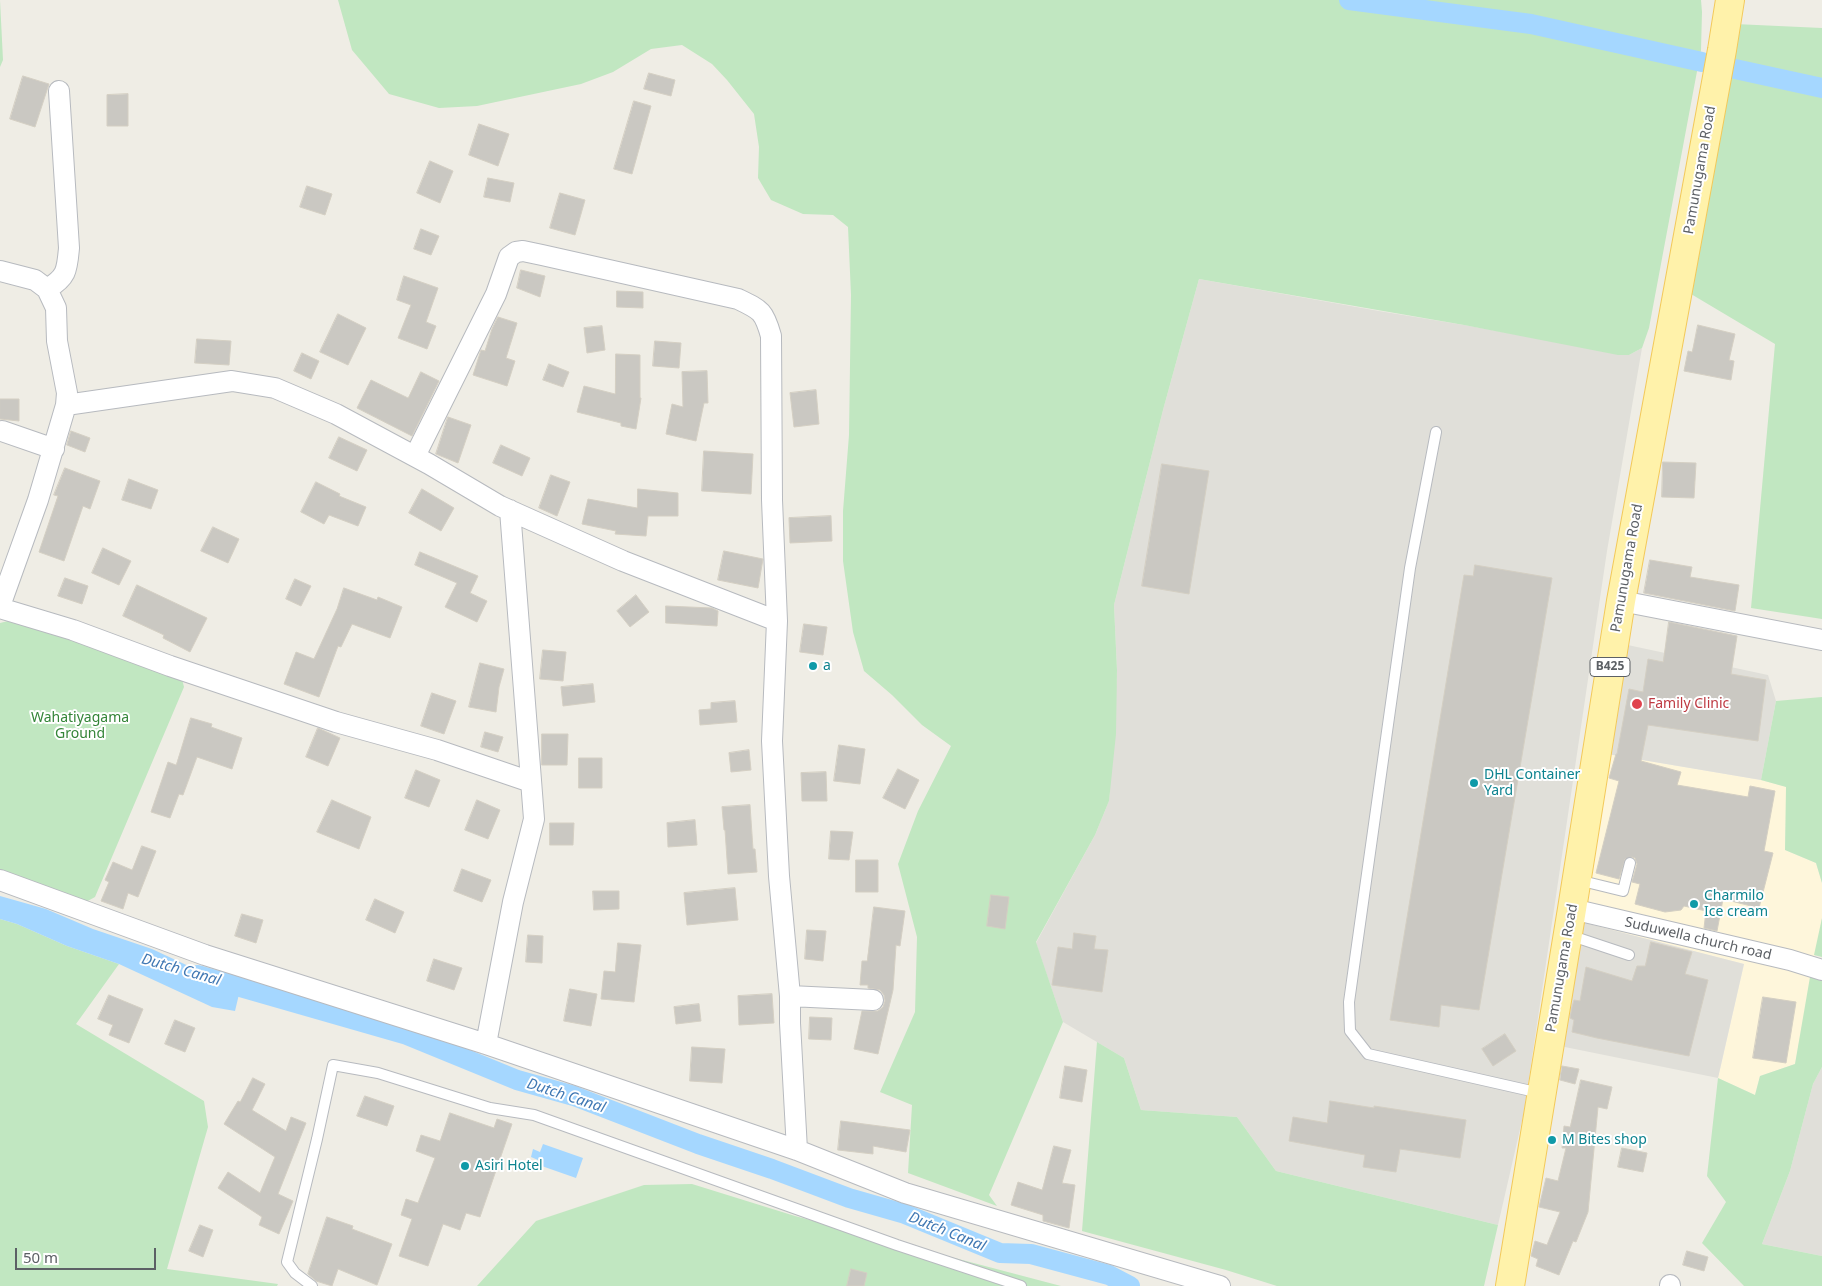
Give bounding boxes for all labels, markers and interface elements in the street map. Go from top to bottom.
street label: Pamunugama Road [1680,104,1720,236]
street label: Pamunugama Road [1607,502,1647,634]
place label: a [823,658,831,674]
road number: B425 [1590,658,1630,676]
marker: a [807,660,819,672]
place label: Family Clinic [1648,696,1729,712]
marker: Family Clinic [1630,697,1644,711]
park label: Wahatiyagama Ground [31,710,129,742]
place label: DHL Container Yard [1484,767,1580,800]
marker: DHL Container Yard [1468,777,1480,789]
place label: Charmilo Ice cream [1704,888,1768,920]
marker: Charmilo Ice cream [1688,898,1700,910]
street label: Pamunugama Road [1542,902,1582,1034]
street label: Suduwella church road [1623,914,1773,964]
water label: Dutch Canal [139,950,223,990]
water label: Dutch Canal [524,1075,608,1117]
place label: M Bites shop [1562,1132,1647,1148]
marker: M Bites shop [1546,1134,1558,1146]
place label: Asiri Hotel [475,1158,543,1174]
marker: Asiri Hotel [459,1160,471,1172]
water label: Dutch Canal [906,1208,988,1256]
scale bar [18,1238,159,1270]
text: 50 m [23,1247,58,1267]

